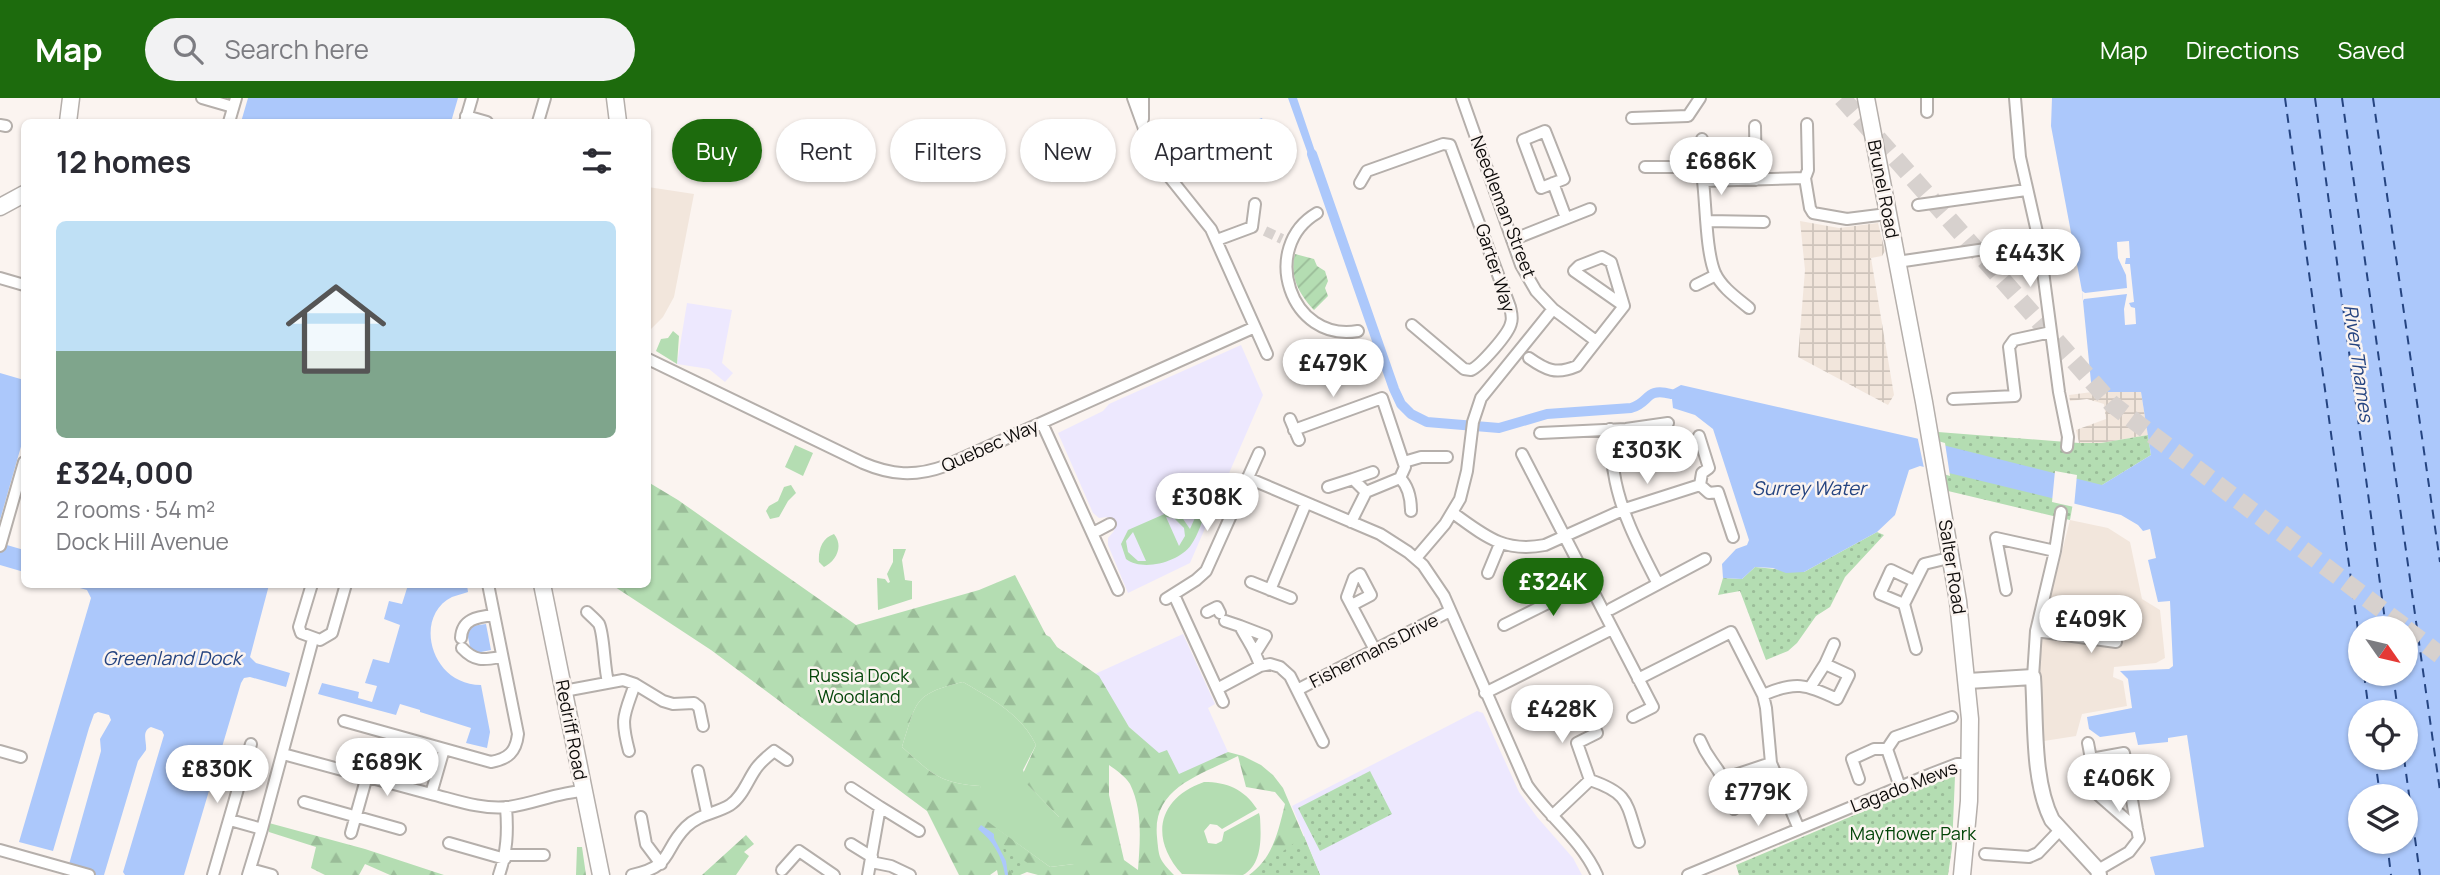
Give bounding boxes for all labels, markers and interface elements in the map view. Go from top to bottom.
search box [145,18,635,81]
text: Map [35,27,103,72]
icon: search [169,30,207,68]
text: Search here [225,31,369,67]
text: Map [2100,33,2148,66]
text: Directions [2186,33,2299,66]
text: Saved [2337,33,2405,66]
chip: Buy [672,119,762,182]
chip: Rent [776,119,876,182]
chip: Filters [890,119,1006,182]
chip: New [1020,119,1116,182]
chip: Apartment [1130,119,1297,182]
street label: Needleman Street [1466,132,1542,281]
pin: £686K [1672,138,1770,197]
street label: Brunel Road [1863,138,1905,240]
text: 12 homes [56,141,191,182]
icon: filters [578,142,616,180]
text: £686K [1686,144,1756,176]
street label: Garter Way [1470,220,1522,315]
pin: £443K [1981,230,2079,289]
text: £443K [1995,236,2065,268]
icon: home [273,266,399,392]
water label: River Thames [2338,303,2380,425]
pin: £479K [1284,340,1382,399]
text: £479K [1299,346,1367,378]
street label: Quebec Way [937,413,1042,477]
pin: £303K [1598,426,1696,486]
text: £303K [1612,433,1682,465]
text: £324,000 [56,452,194,493]
pin: £308K [1158,474,1256,533]
water label: Surrey Water [1752,475,1868,501]
text: £308K [1172,480,1242,512]
text: 2 rooms · 54 m² [56,493,215,525]
street label: Salter Road [1934,518,1972,616]
text: Dock Hill Avenue [56,525,229,557]
pin: £324K [1504,559,1602,618]
text: £324K [1519,565,1587,597]
pin: £409K [2042,596,2140,655]
text: £409K [2055,602,2127,634]
street label: Fishermans Drive [1305,607,1442,693]
north arrow [2348,616,2418,686]
map controls [2348,616,2418,854]
water label: Greenland Dock [103,645,244,671]
park label: Russia Dock Woodland [809,663,910,708]
street label: Redriff Road [551,678,593,782]
pin: £428K [1513,686,1611,745]
text: £428K [1527,692,1597,724]
button: locate [2348,700,2418,770]
pin: £689K [338,738,436,798]
text: £689K [352,745,422,777]
pin: £830K [168,746,266,805]
text: £830K [182,752,252,784]
pin: £406K [2070,754,2168,814]
street label: Lagado Mews [1847,755,1961,818]
text: £406K [2083,761,2155,793]
pin: £779K [1709,768,1807,828]
text: £779K [1724,775,1792,807]
button: layers [2348,784,2418,854]
park label: Mayflower Park [1850,821,1977,845]

